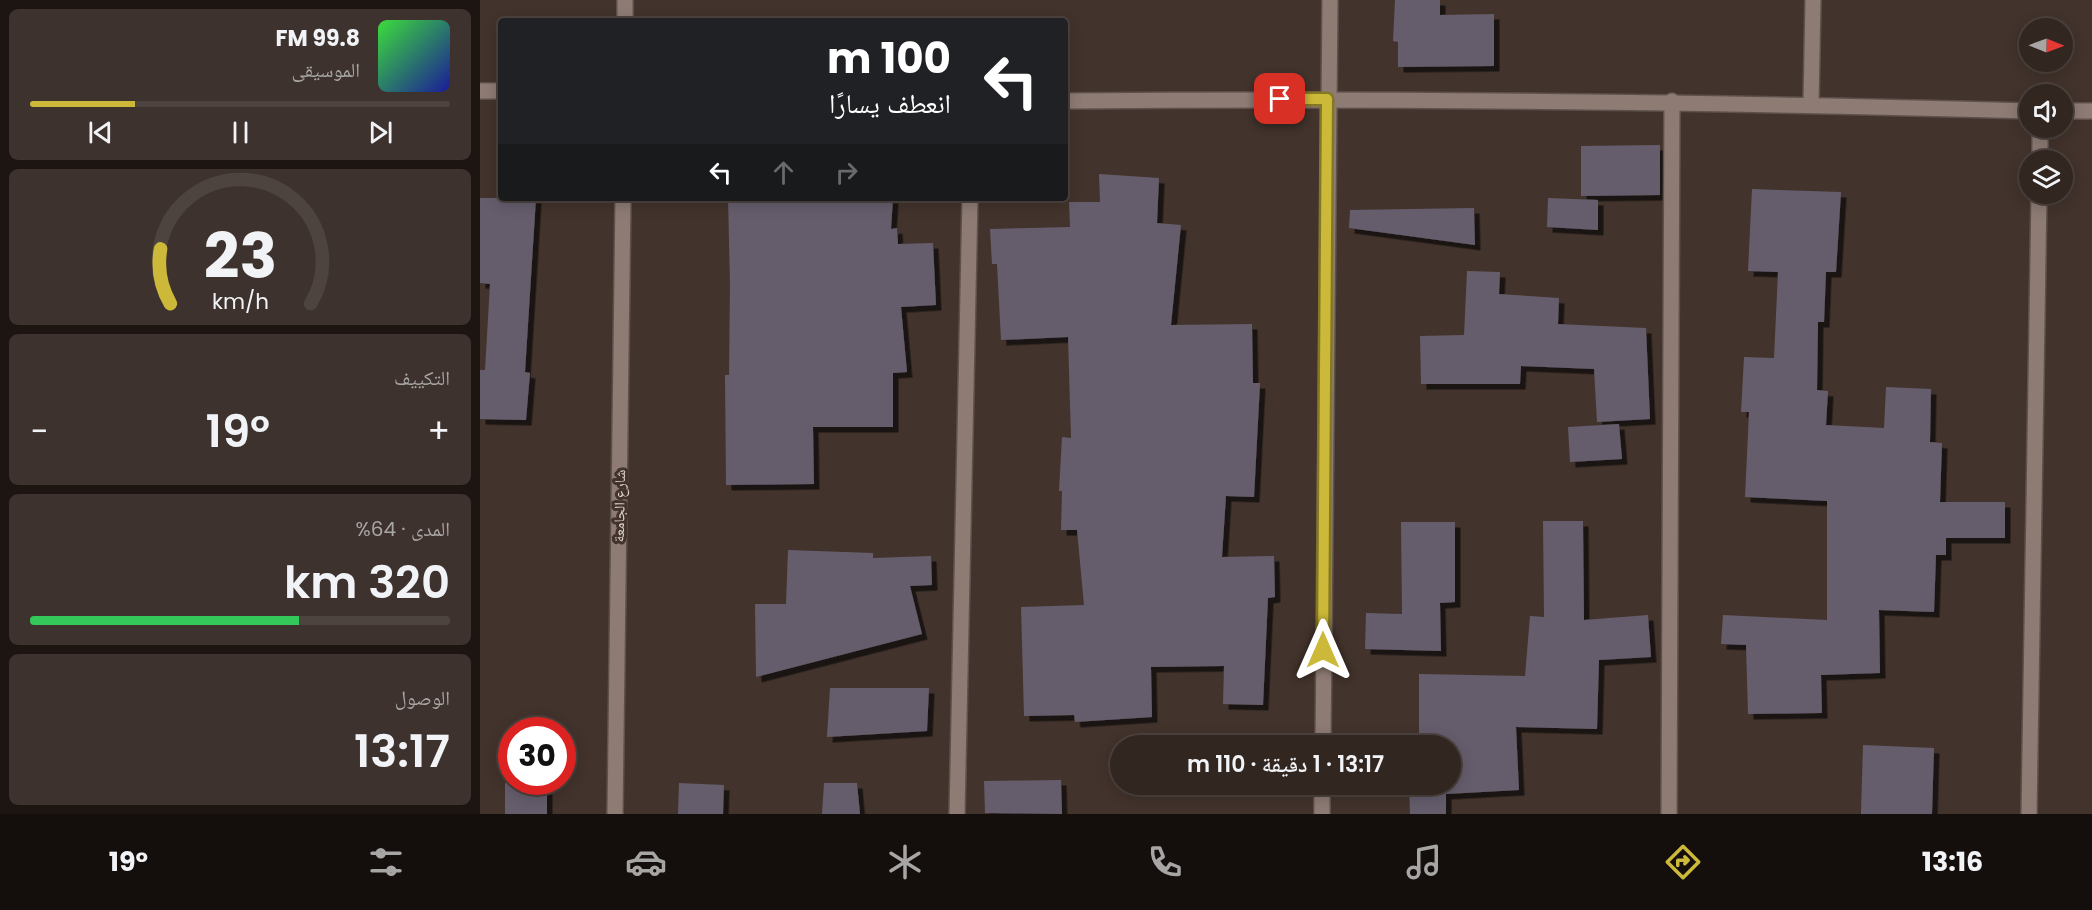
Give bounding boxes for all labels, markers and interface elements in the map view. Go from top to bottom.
north arrow [2019,18,2073,72]
map controls [2019,18,2073,204]
text: 99.8 FM [276,23,360,54]
text: 100 m [827,29,951,88]
icon: left [972,42,1050,120]
text: الموسيقى [292,56,360,84]
pin [1254,73,1305,124]
icon: arrive [1263,82,1296,115]
button: sound [2019,84,2073,138]
text: انعطف يسارًا [829,85,951,122]
icon: previous [84,116,117,149]
icon: pause [224,116,257,149]
icon: next [364,116,397,149]
button: layers [2019,150,2073,204]
icon: left [704,156,737,189]
icon: ahead [767,156,800,189]
icon: right [830,156,863,189]
text: 23 [203,212,277,300]
text: km/h [211,286,269,317]
text: التكييف [394,364,450,392]
text: 19° [206,400,270,463]
text: − [30,408,48,455]
text: + [427,408,450,455]
street label: شارع الجامعة [608,469,630,543]
text: المدى · 64% [356,515,450,543]
text: 320 km [284,551,450,614]
position arrow [1291,618,1355,682]
text: الوصول [395,684,450,712]
speed limit sign: 30 [498,717,576,795]
text: 13:17 [354,720,450,783]
text: 13:17 · 1 دقيقة · 110 m [1187,749,1384,780]
icon: filters [365,841,407,883]
icon: car [625,841,667,883]
icon: climate [884,841,926,883]
icon: phone [1144,841,1186,883]
icon: music [1403,841,1445,883]
icon: directions [1662,841,1704,883]
text: 19° [109,843,148,880]
text: 13:16 [1922,843,1983,880]

